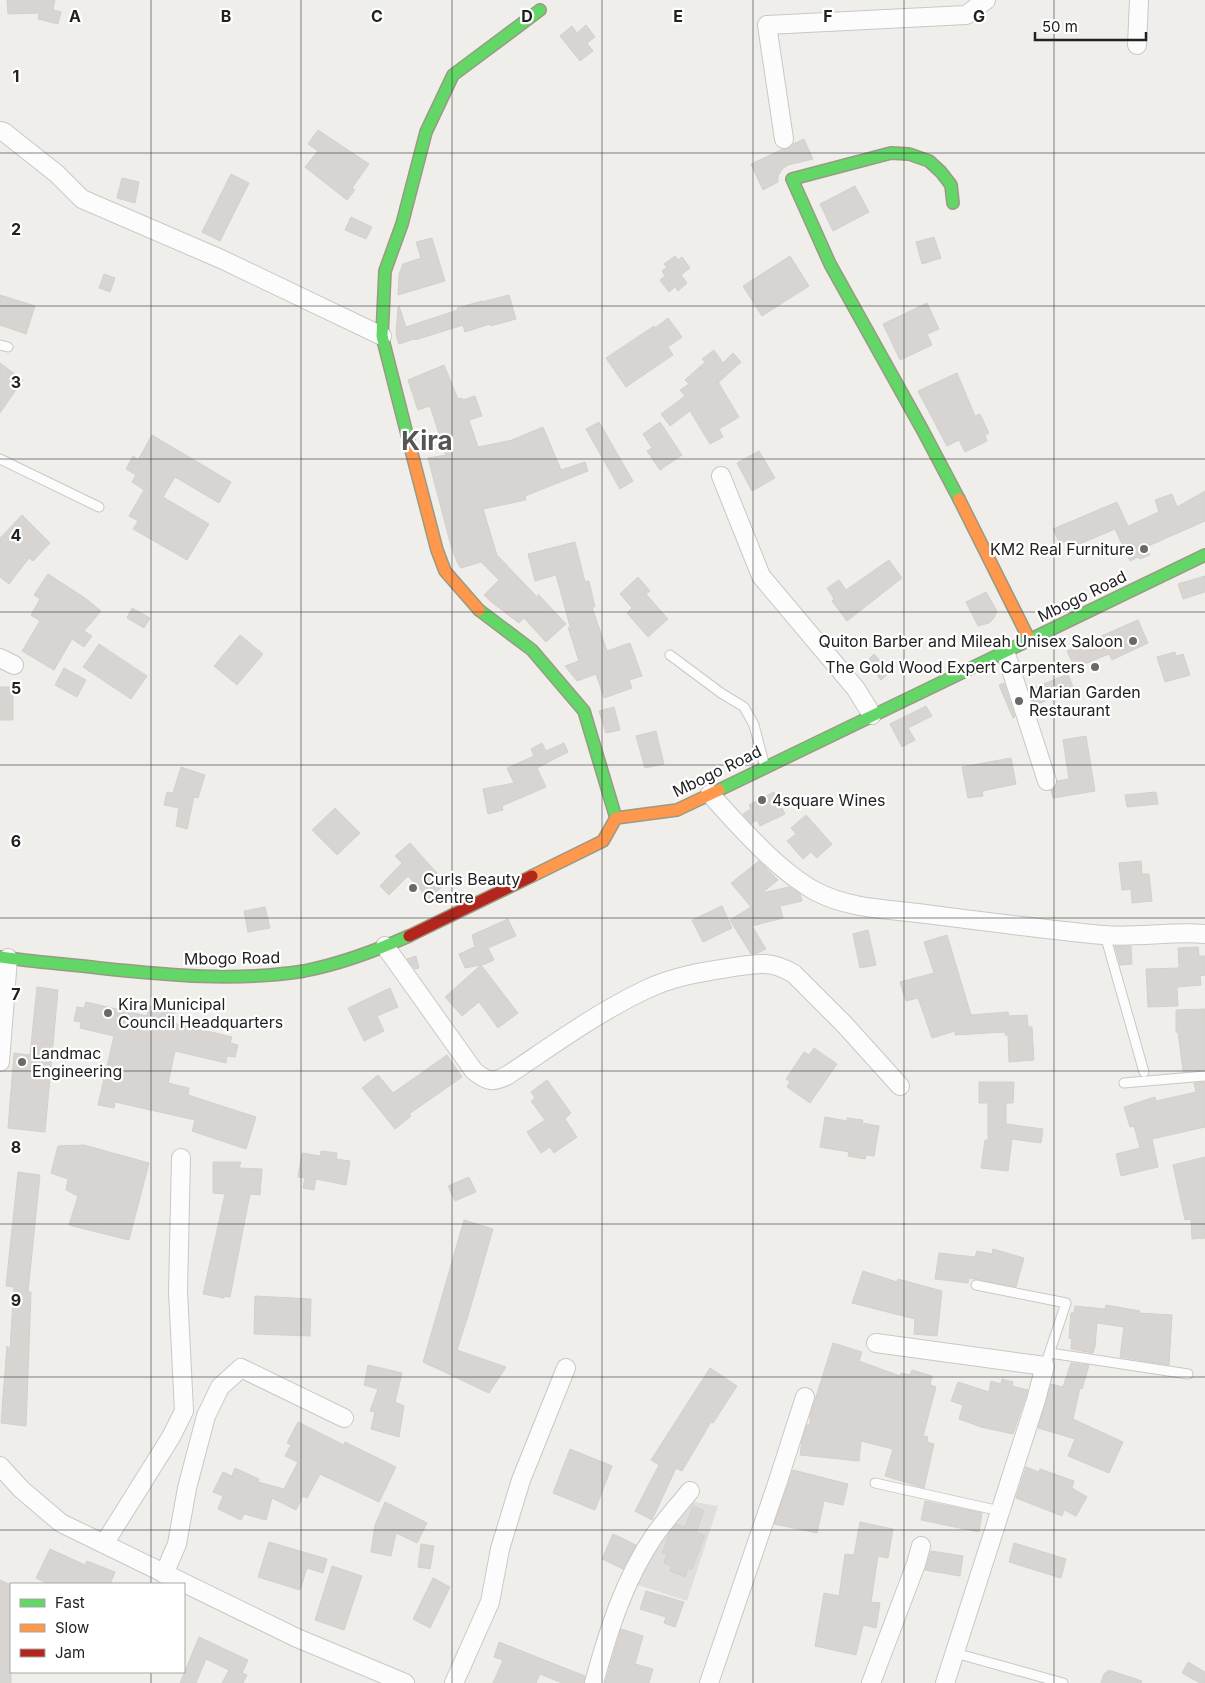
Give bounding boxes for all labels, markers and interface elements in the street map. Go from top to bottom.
text: A [69,6,81,26]
text: B [221,6,231,26]
text: C [371,6,383,26]
text: D [521,6,533,26]
text: E [673,6,683,26]
text: F [823,6,833,26]
text: G [973,6,985,26]
scale bar [1035,10,1146,42]
text: 50 m [1042,17,1078,36]
text: 1 [13,66,19,86]
text: 2 [11,219,21,239]
text: 3 [11,372,21,392]
district label: Kira [401,425,453,456]
text: 4 [11,525,22,545]
place label: KM2 Real Furniture [990,539,1134,559]
marker: KM2 Real Furniture [1138,543,1150,555]
street label: Mbogo Road [1034,566,1130,626]
place label: Quiton Barber and Mileah Unisex Saloon [818,631,1123,651]
marker: Quiton Barber and Mileah Unisex Saloon [1127,635,1139,647]
place label: The Gold Wood Expert Carpenters [825,657,1085,677]
marker: The Gold Wood Expert Carpenters [1089,661,1101,673]
text: 5 [11,678,21,698]
place label: Marian Garden Restaurant [1029,682,1141,720]
marker: Marian Garden Restaurant [1013,695,1025,707]
street label: Mbogo Road [669,741,765,801]
place label: 4square Wines [772,790,885,810]
marker: 4square Wines [756,794,768,806]
text: 6 [11,831,21,851]
place label: Curls Beauty Centre [423,869,520,907]
marker: Curls Beauty Centre [407,882,419,894]
street label: Mbogo Road [184,947,280,969]
text: 7 [11,984,21,1004]
place label: Kira Municipal Council Headquarters [118,994,283,1032]
marker: Kira Municipal Council Headquarters [102,1007,114,1019]
place label: Landmac Engineering [32,1043,122,1081]
marker: Landmac Engineering [16,1056,28,1068]
text: 8 [11,1137,21,1157]
text: 9 [11,1290,21,1310]
legend [10,1583,185,1673]
text: Fast [55,1593,85,1612]
text: Slow [55,1618,89,1637]
text: Jam [55,1643,85,1662]

